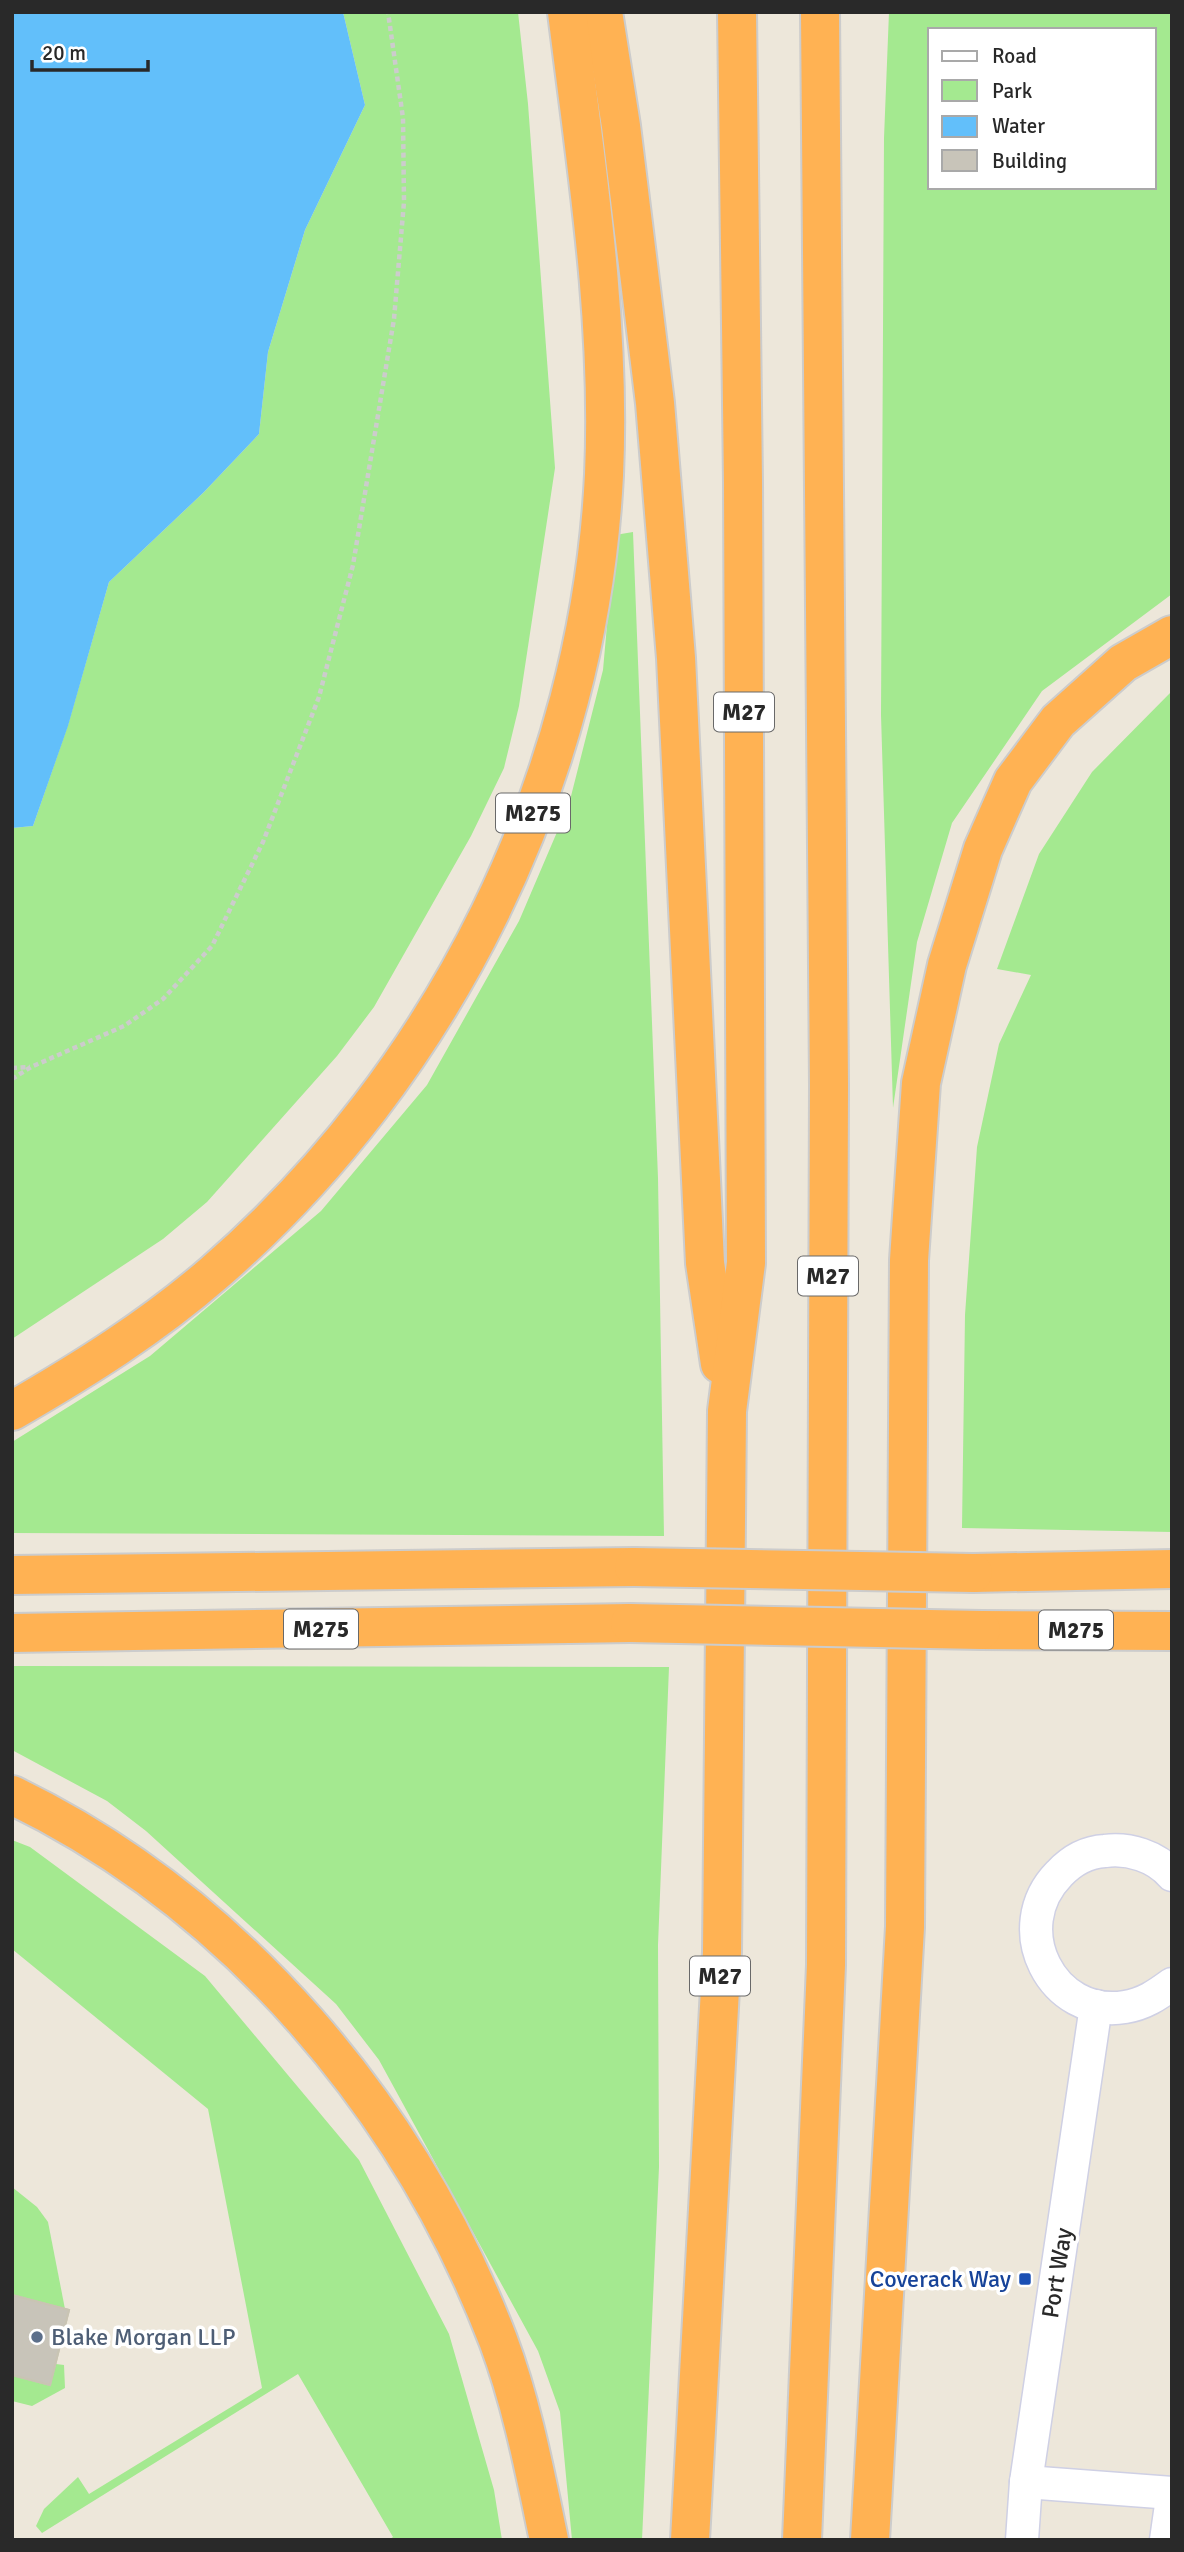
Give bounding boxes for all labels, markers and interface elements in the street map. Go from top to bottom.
scale bar [32,28,147,72]
legend [928,28,1156,189]
text: 20 m [42,40,86,66]
text: Road [992,43,1037,69]
text: Park [992,78,1033,104]
text: Water [992,113,1045,139]
text: Building [992,148,1067,174]
road number: M27 [714,692,774,732]
road number: M275 [496,793,570,832]
road number: M27 [798,1256,858,1296]
road number: M275 [284,1610,358,1648]
road number: M275 [1039,1610,1113,1650]
road number: M27 [690,1956,750,1996]
street label: Port Way [1035,2226,1079,2320]
place label: Coverack Way [870,2264,1011,2294]
marker: Coverack Way [1017,2271,1033,2287]
place label: Blake Morgan LLP [51,2322,236,2352]
marker: Blake Morgan LLP [29,2329,45,2345]

